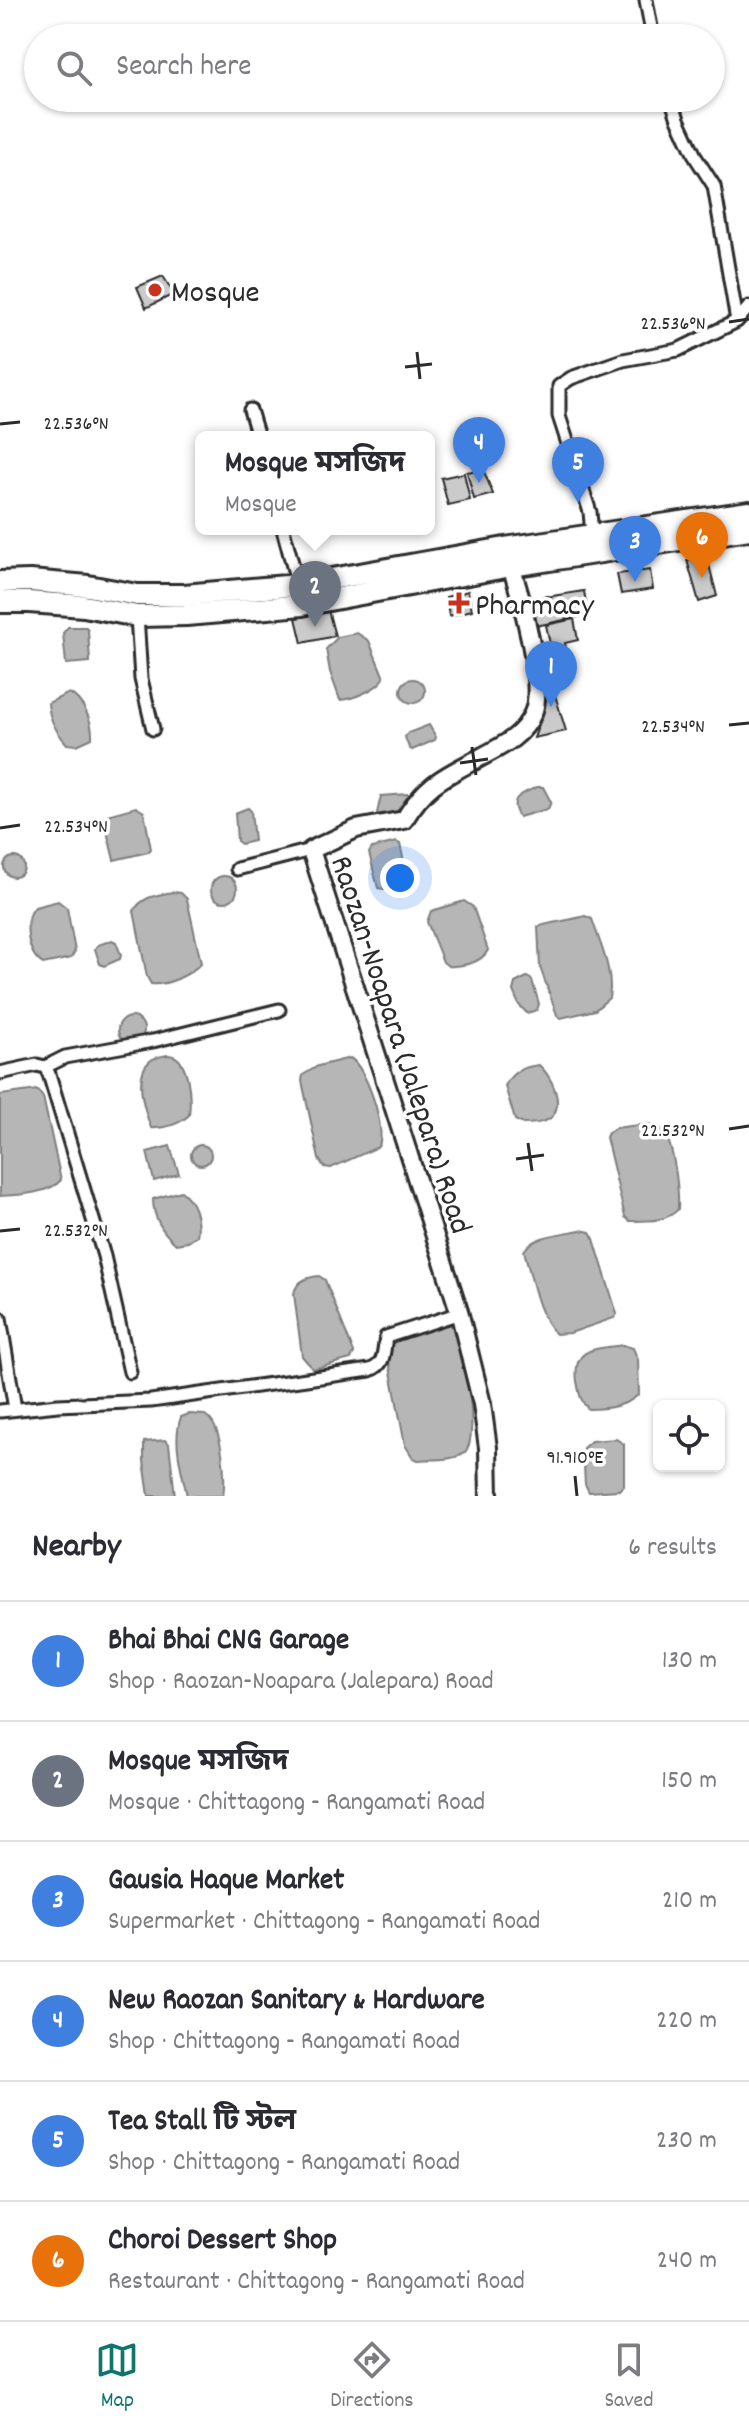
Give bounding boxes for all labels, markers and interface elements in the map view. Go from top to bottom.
search box [24,24,725,112]
icon: search [52,46,96,90]
text: Search here [116,47,252,90]
place label: Mosque [171,272,260,318]
marker: Mosque [146,281,164,299]
text: 22.536°N [640,311,706,339]
text: 22.536°N [43,411,109,439]
pin: 4 [453,417,505,483]
popup [195,431,435,535]
pin: 5 [552,437,604,503]
text: Mosque মসজিদ [225,444,405,487]
text: Mosque [225,487,297,524]
pin: 6 [676,512,728,578]
pin: 3 [609,516,661,582]
pin: 2 [289,561,341,627]
place label: Pharmacy [475,585,595,631]
marker: Pharmacy [450,594,468,612]
pin: 1 [525,641,577,707]
text: 22.534°N [641,714,705,742]
text: 22.534°N [44,814,108,842]
street label: Raozan-Noapara (Jalepara) Road [315,851,481,1240]
your location [380,858,420,898]
text: 22.532°N [641,1118,705,1146]
text: 22.532°N [44,1218,108,1246]
map controls [653,1400,725,1472]
button: locate [653,1400,725,1472]
text: 91.910°E [547,1445,603,1473]
text: Nearby [32,1524,121,1573]
text: 6 results [628,1530,717,1567]
text: Bhai Bhai CNG Garage [108,1621,349,1664]
text: 1 [55,1643,61,1680]
text: 130 m [662,1643,717,1680]
text: Shop · Raozan-Noapara (Jalepara) Road [108,1664,494,1701]
text: Mosque মসজিদ [108,1742,289,1785]
text: 2 [52,1763,64,1800]
text: 150 m [661,1763,717,1800]
text: Mosque · Chittagong - Rangamati Road [108,1785,485,1822]
text: Gausia Haque Market [108,1861,344,1904]
text: 3 [52,1883,64,1920]
text: 210 m [662,1883,717,1920]
text: Supermarket · Chittagong - Rangamati Road [108,1904,541,1941]
text: New Raozan Sanitary & Hardware [108,1981,485,2024]
text: 4 [53,2003,63,2040]
text: 220 m [656,2003,717,2040]
text: Shop · Chittagong - Rangamati Road [108,2024,460,2061]
text: Tea Stall টি স্টল [108,2102,296,2145]
text: 5 [52,2123,64,2160]
text: 230 m [656,2123,717,2160]
text: Shop · Chittagong - Rangamati Road [108,2145,460,2182]
text: Choroi Dessert Shop [108,2221,337,2264]
text: 6 [52,2243,64,2280]
text: 240 m [657,2243,717,2280]
text: Restaurant · Chittagong - Rangamati Road [108,2264,525,2301]
tab: Map [95,2338,139,2417]
tab: Directions [330,2338,414,2417]
tab: Saved [604,2338,654,2417]

